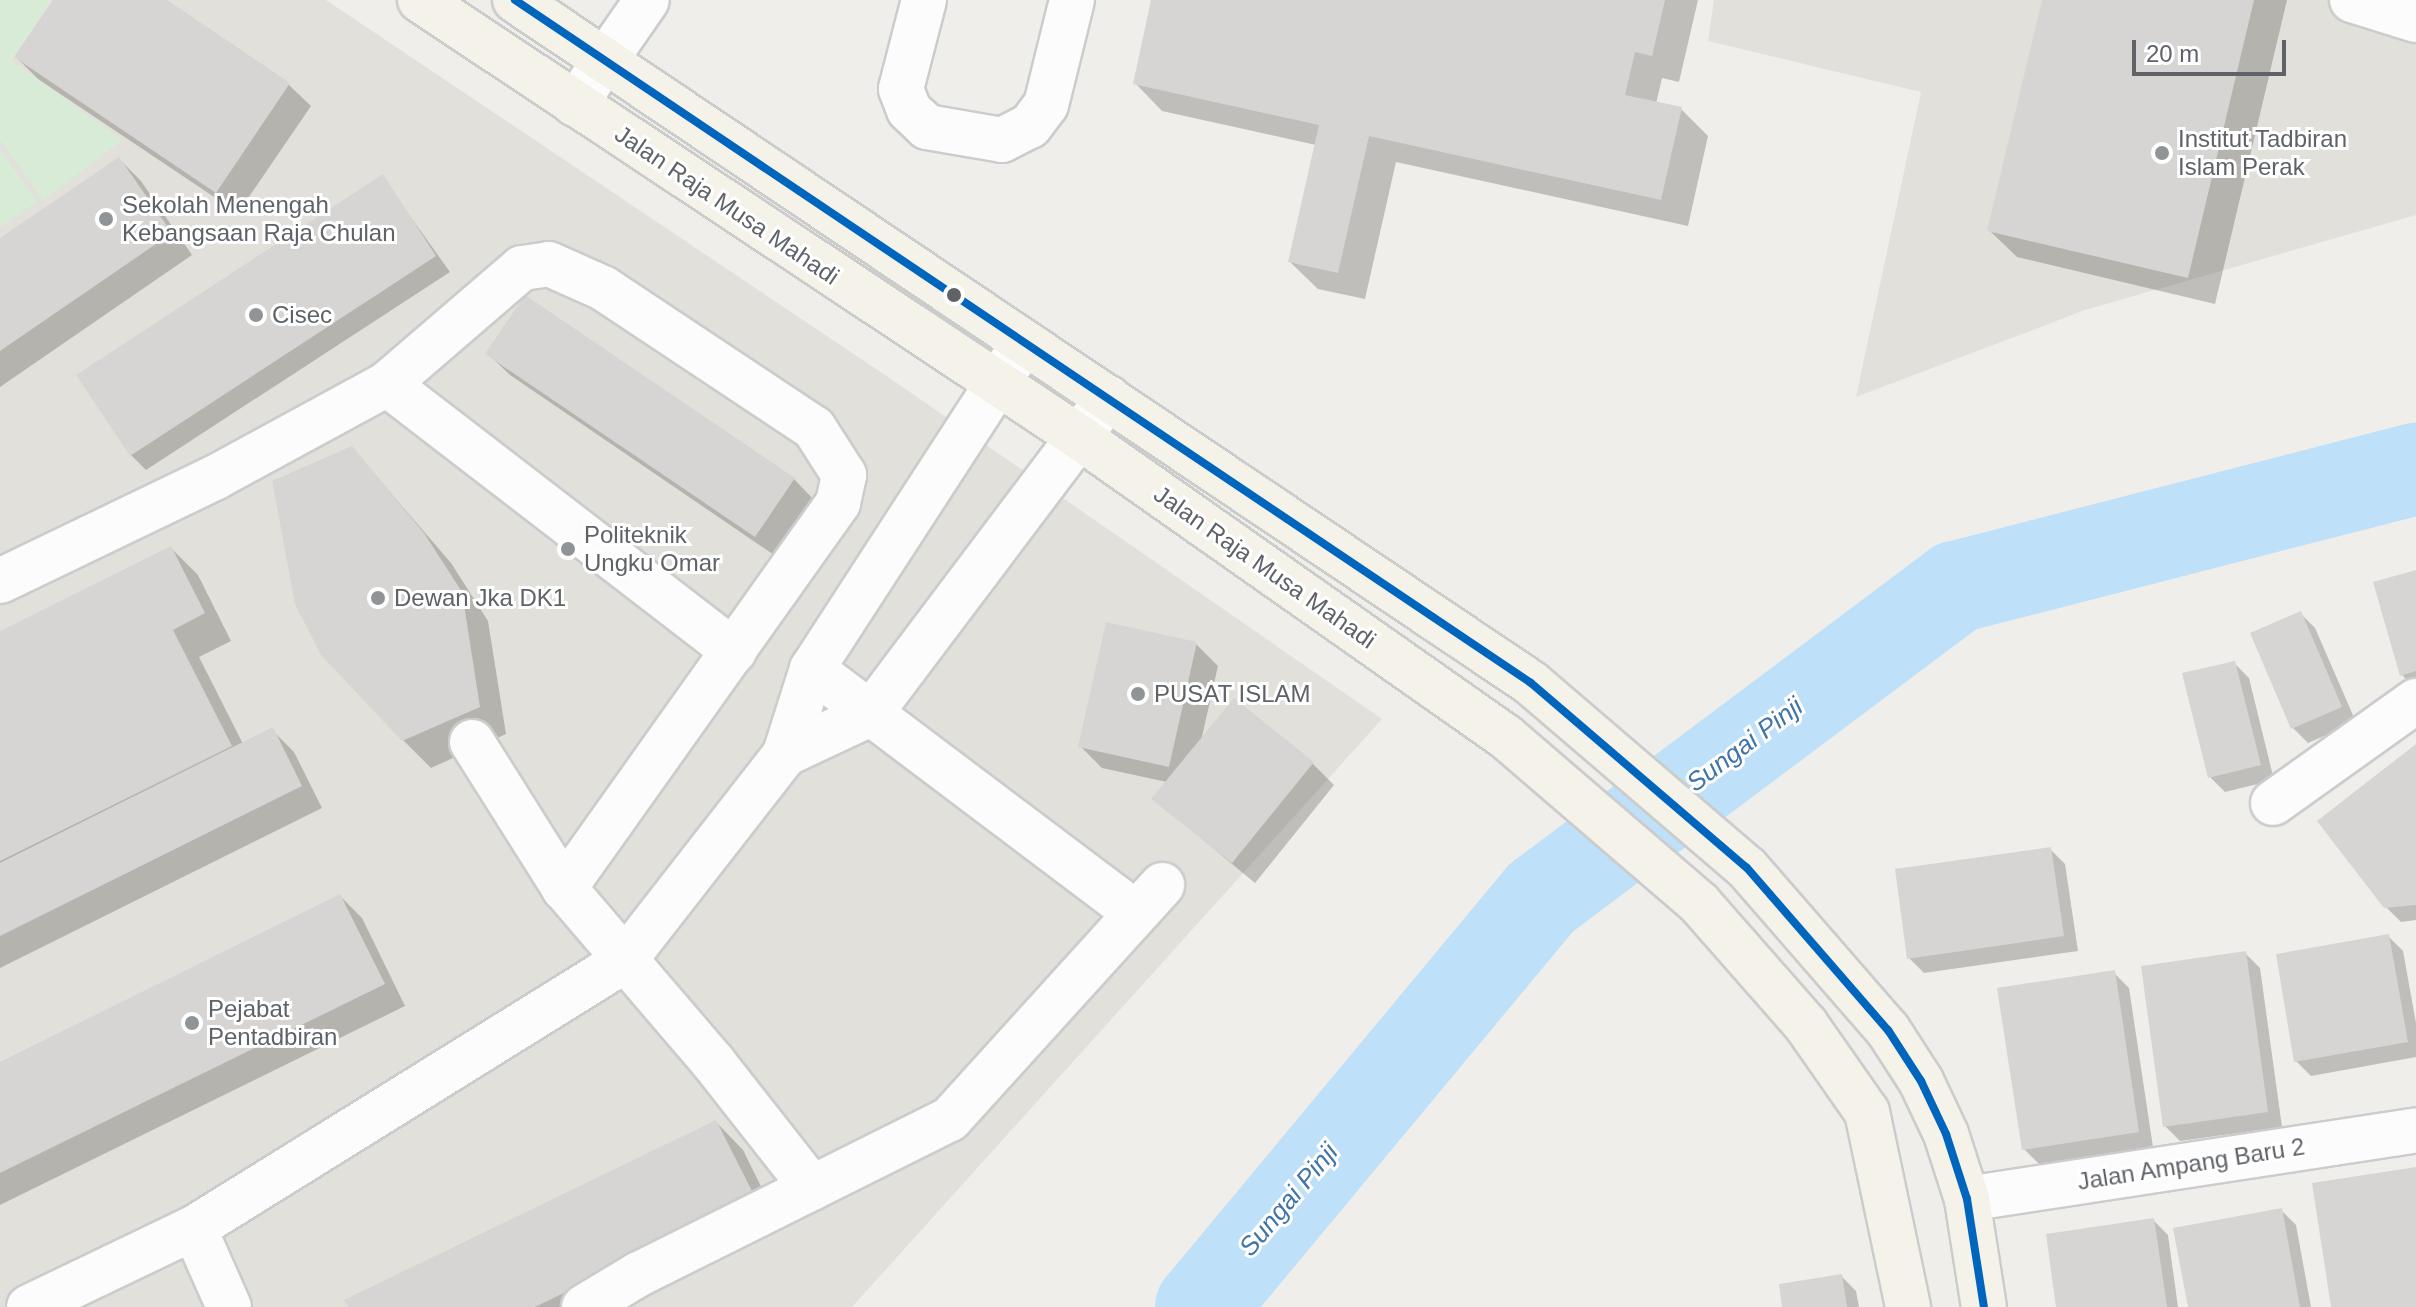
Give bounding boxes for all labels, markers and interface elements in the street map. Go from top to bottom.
scale bar [2136,24,2290,74]
text: 20 m [2146,40,2199,67]
street label: Jalan Raja Musa Mahadi [609,119,845,291]
place label: Institut Tadbiran Islam Perak [2178,125,2347,181]
marker: Institut Tadbiran Islam Perak [2153,144,2171,162]
place label: Sekolah Menengah Kebangsaan Raja Chulan [122,191,396,247]
marker: Sekolah Menengah Kebangsaan Raja Chulan [97,210,115,228]
unlabelled marker [946,287,962,303]
place label: Cisec [272,301,332,329]
marker: Cisec [247,306,265,324]
street label: Jalan Raja Musa Mahadi [1149,479,1381,655]
place label: Politeknik Ungku Omar [584,521,720,577]
marker: Politeknik Ungku Omar [559,540,577,558]
place label: Dewan Jka DK1 [394,584,566,612]
marker: Dewan Jka DK1 [369,589,387,607]
place label: PUSAT ISLAM [1154,680,1311,708]
marker: PUSAT ISLAM [1129,685,1147,703]
water label: Sungai Pinji [1681,691,1809,799]
place label: Pejabat Pentadbiran [208,995,337,1051]
marker: Pejabat Pentadbiran [183,1014,201,1032]
street label: Jalan Ampang Baru 2 [2075,1132,2307,1196]
water label: Sungai Pinji [1233,1137,1345,1263]

